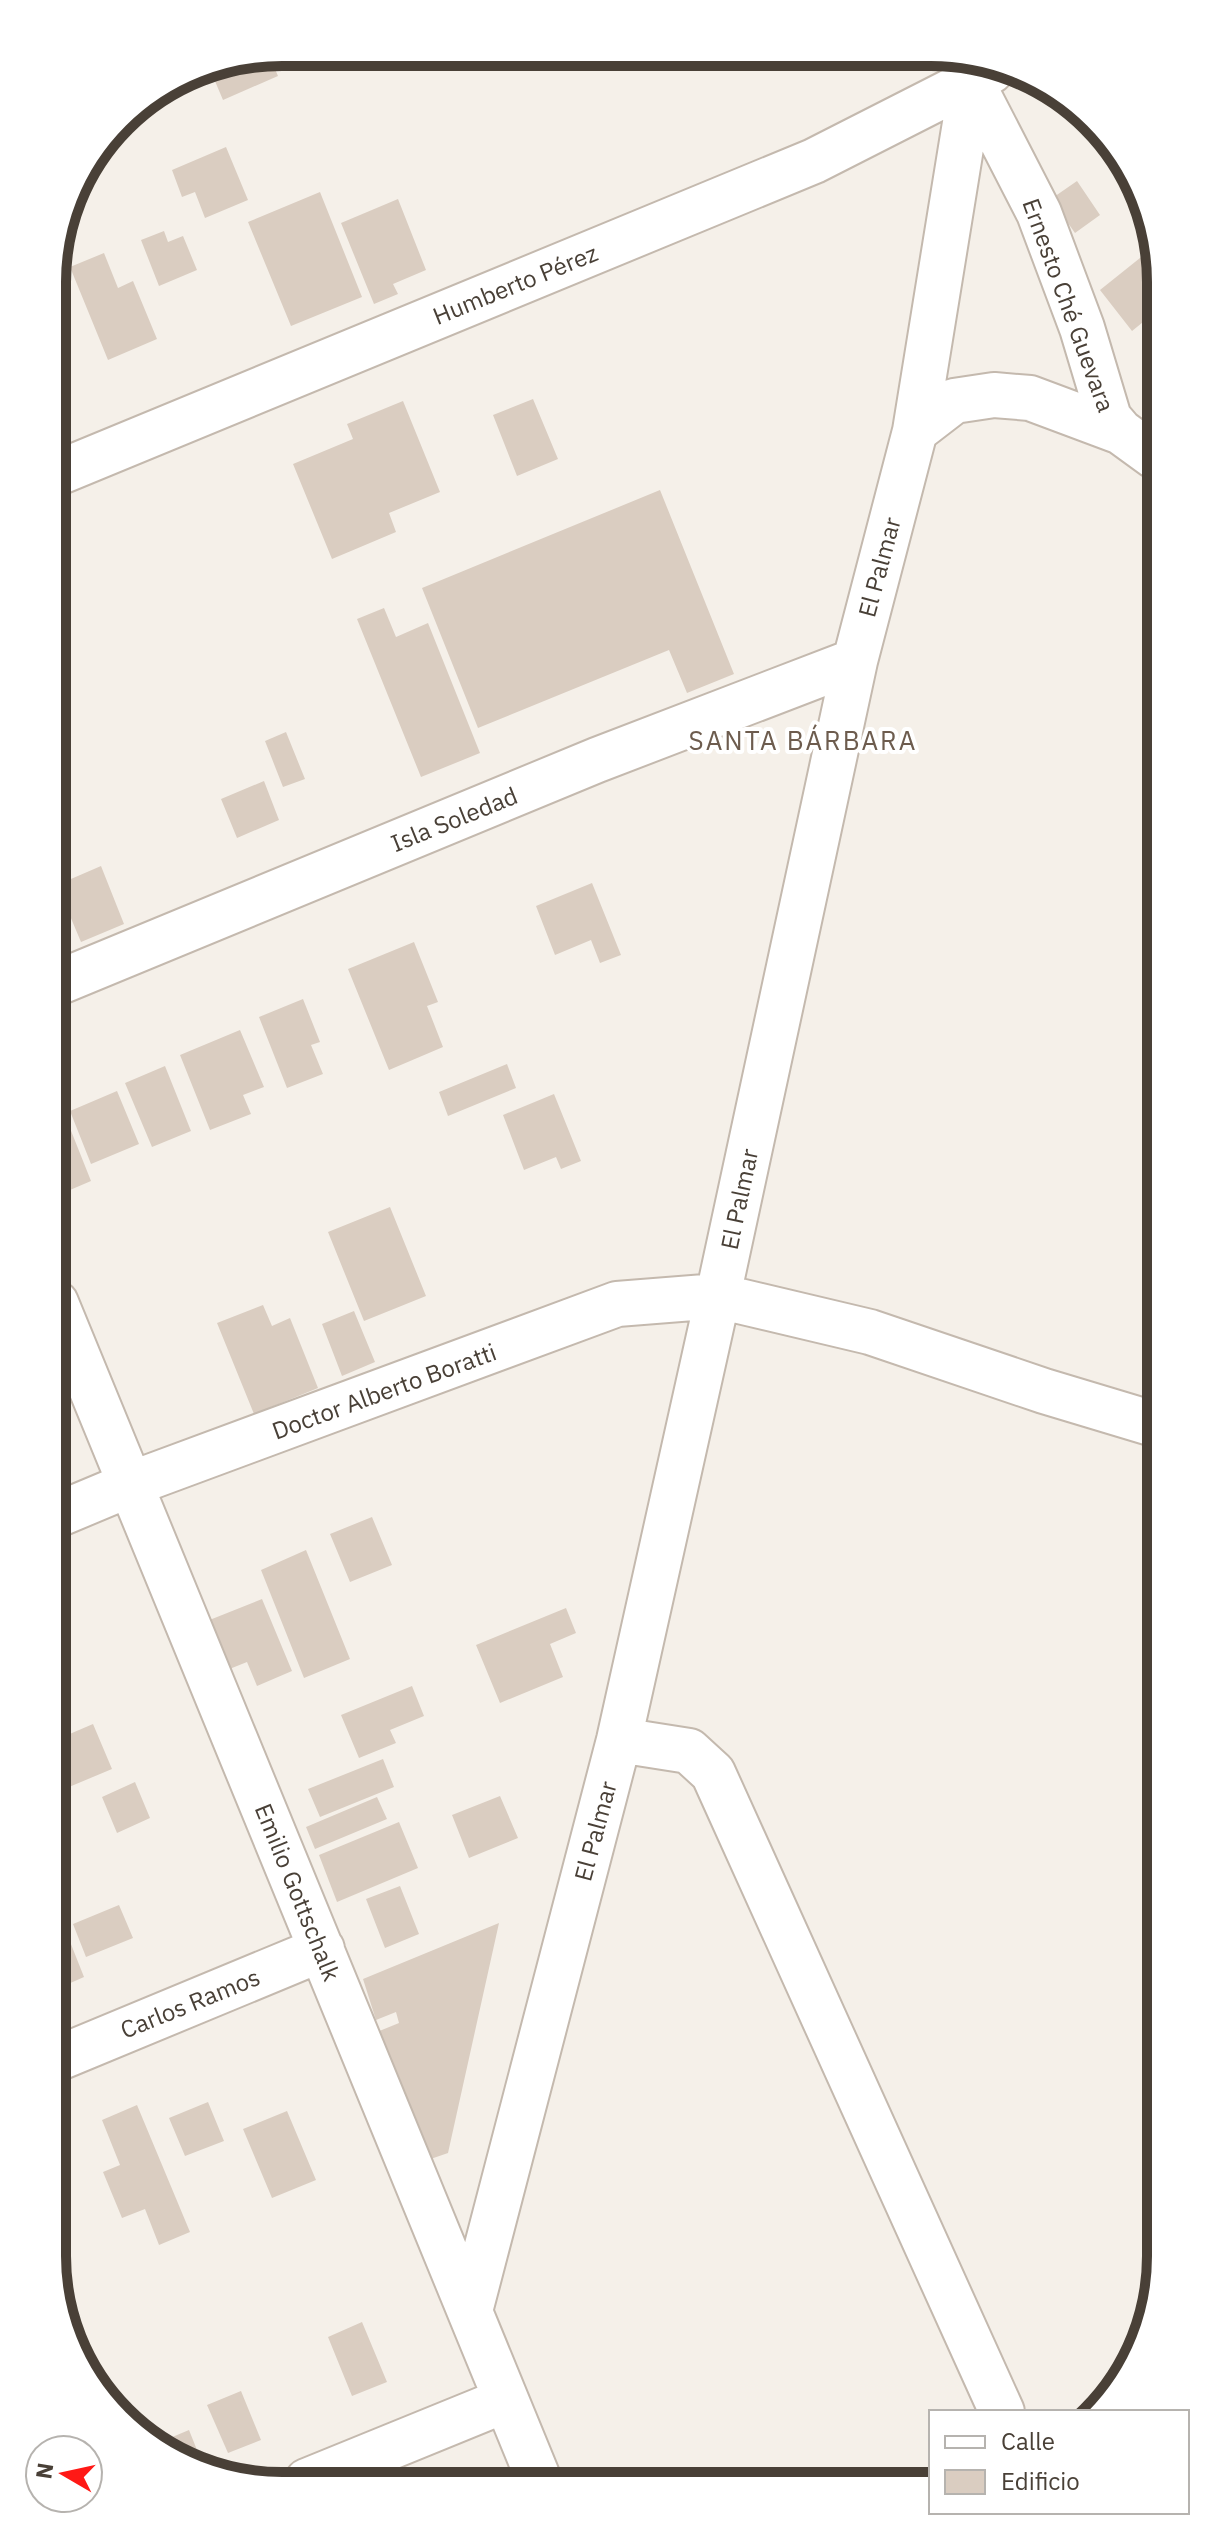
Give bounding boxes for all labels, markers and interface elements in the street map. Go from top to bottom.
street label: Ernesto Ché Guevara [1015,194,1123,416]
street label: Humberto Pérez [428,236,602,332]
street label: El Palmar [850,513,908,621]
district label: SANTA BÁRBARA [689,723,917,757]
street label: Isla Soledad [386,779,522,859]
street label: El Palmar [713,1145,765,1252]
street label: Doctor Alberto Boratti [267,1336,501,1446]
street label: El Palmar [566,1777,624,1885]
street label: Emilio Gottschalk [248,1799,348,1986]
street label: Carlos Ramos [115,1960,265,2046]
legend [929,2410,1189,2514]
text: Calle [1001,2425,1055,2457]
north arrow [24,2434,104,2514]
text: N [28,2461,59,2481]
text: Edificio [1001,2465,1080,2497]

